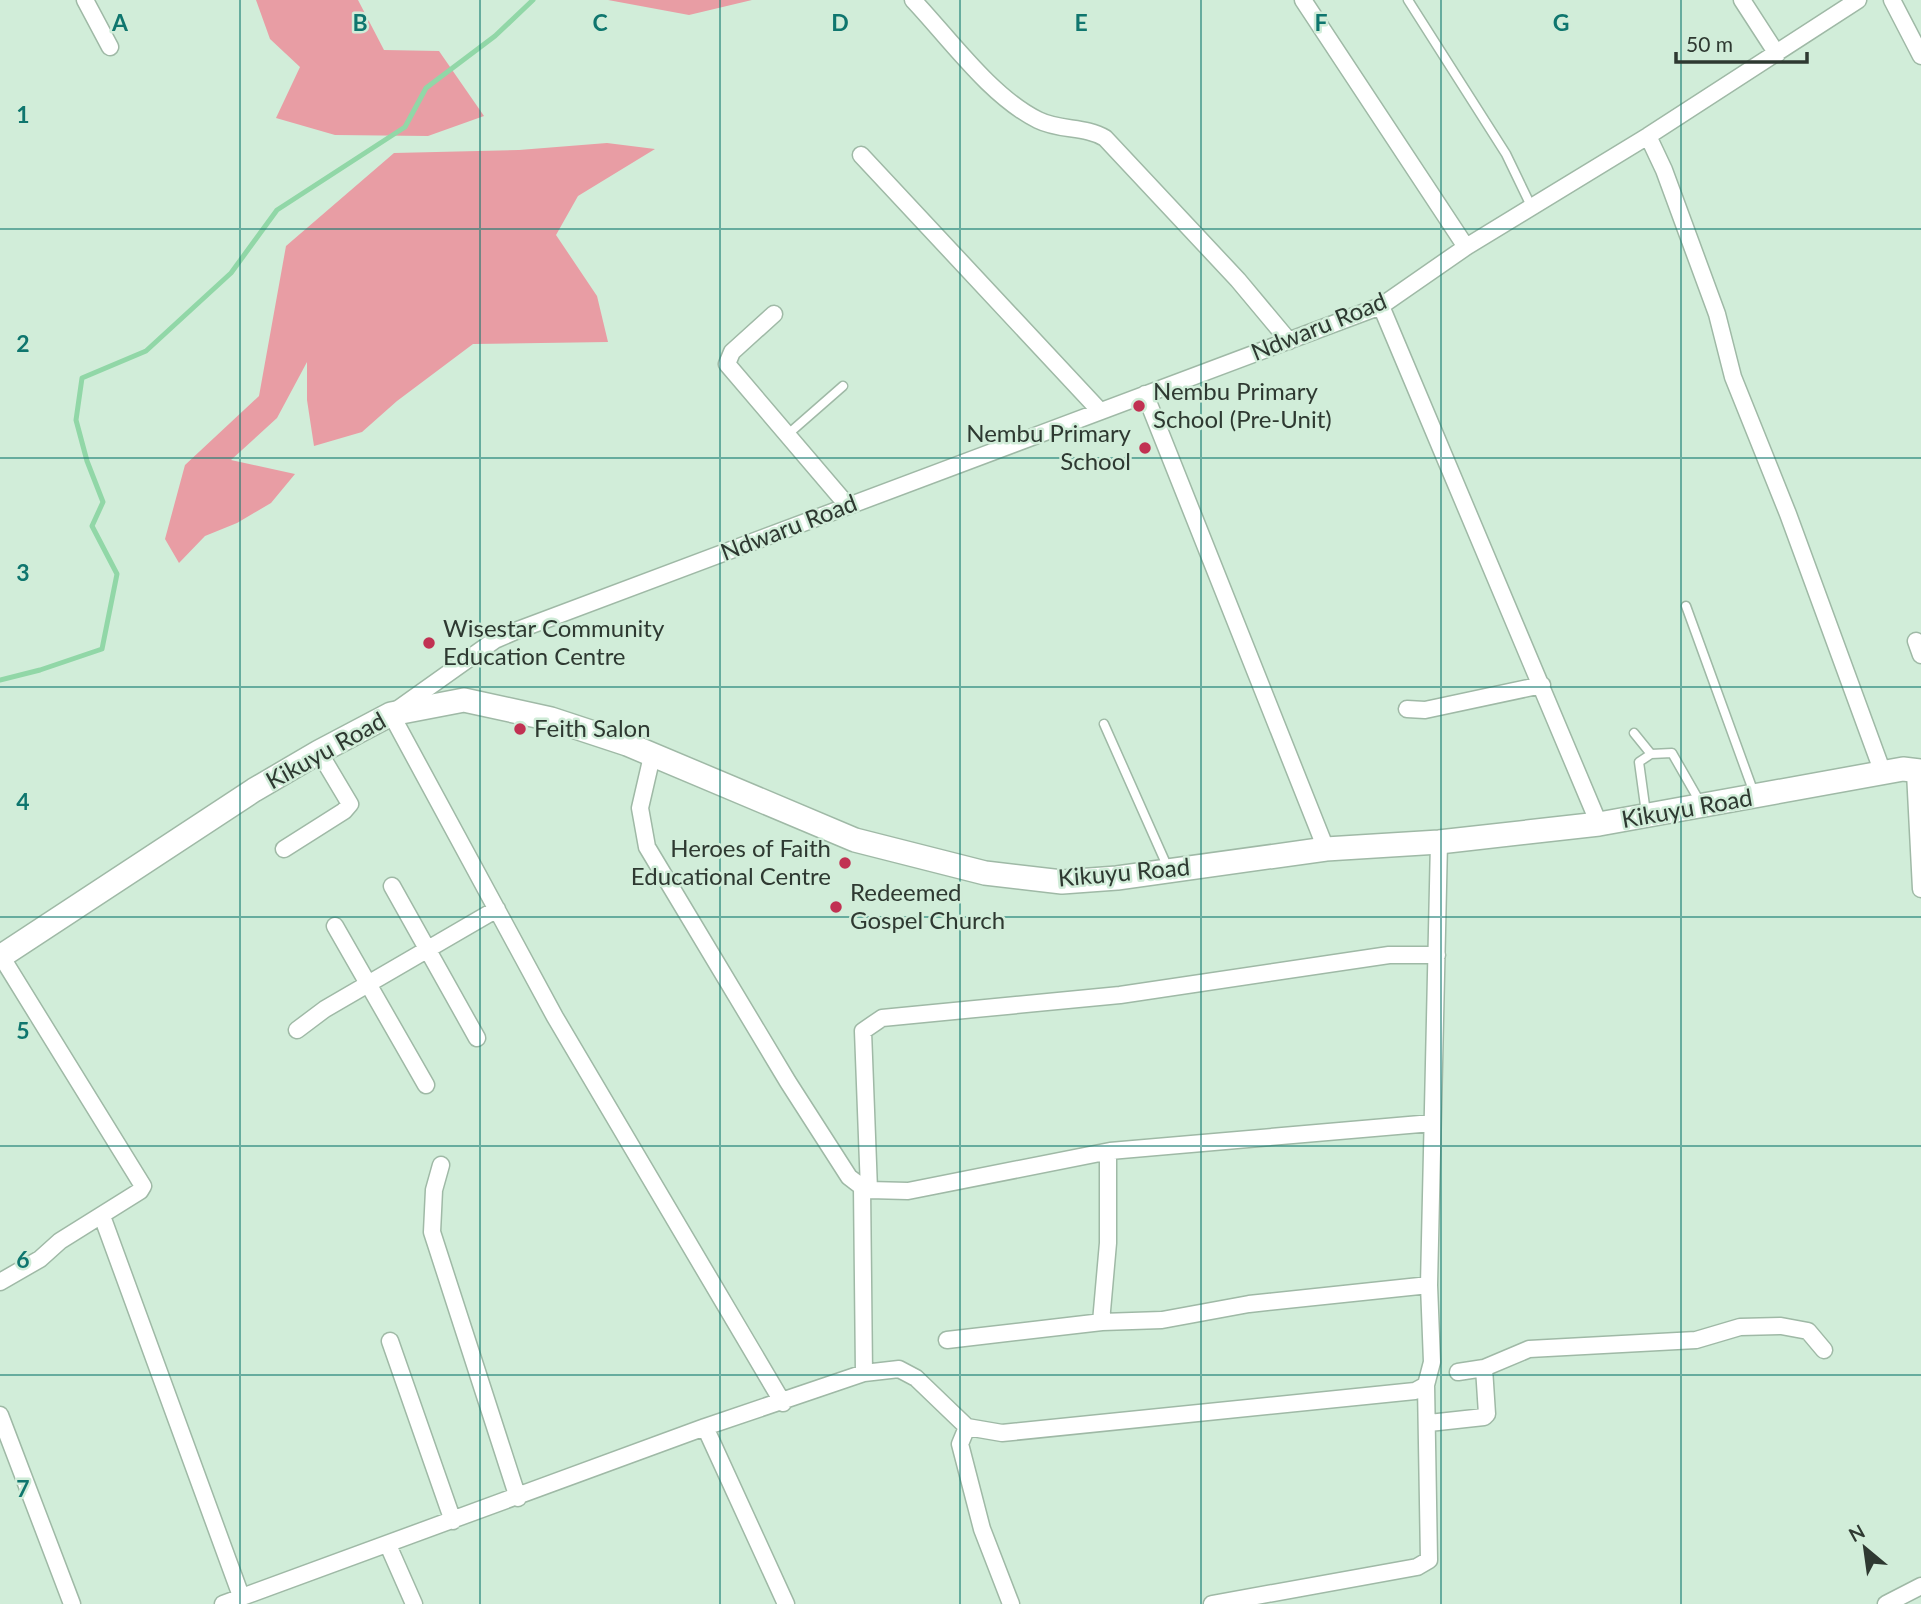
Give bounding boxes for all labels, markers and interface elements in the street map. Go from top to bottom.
text: A [111,8,129,36]
text: B [352,8,368,36]
text: C [592,8,608,36]
text: D [831,8,849,36]
text: E [1074,8,1088,36]
text: F [1314,8,1328,36]
text: G [1553,8,1569,36]
scale bar [1676,21,1807,65]
text: 50 m [1686,31,1733,56]
text: 1 [16,100,30,128]
street label: Ndwaru Road [1246,285,1390,366]
text: 2 [16,329,30,357]
place label: Nembu Primary School (Pre-Unit) [1153,376,1332,433]
marker: Nembu Primary School (Pre-Unit) [1131,398,1147,414]
place label: Nembu Primary School [966,418,1132,475]
marker: Nembu Primary School [1137,440,1153,456]
street label: Ndwaru Road [716,487,861,566]
text: 3 [16,558,30,586]
place label: Wisestar Community Education Centre [443,613,665,670]
marker: Wisestar Community Education Centre [421,635,437,651]
street label: Kikuyu Road [260,705,390,794]
place label: Feith Salon [534,713,651,742]
marker: Feith Salon [512,721,528,737]
street label: Kikuyu Road [1619,782,1754,833]
text: 4 [16,787,30,815]
place label: Heroes of Faith Educational Centre [631,833,831,890]
street label: Kikuyu Road [1057,851,1191,892]
marker: Heroes of Faith Educational Centre [837,855,853,871]
place label: Redeemed Gospel Church [850,877,1005,934]
marker: Redeemed Gospel Church [828,899,844,915]
text: 5 [16,1016,30,1044]
text: 6 [16,1245,30,1273]
text: 7 [16,1474,30,1502]
north arrow [1830,1513,1900,1583]
text: N [1845,1519,1868,1546]

